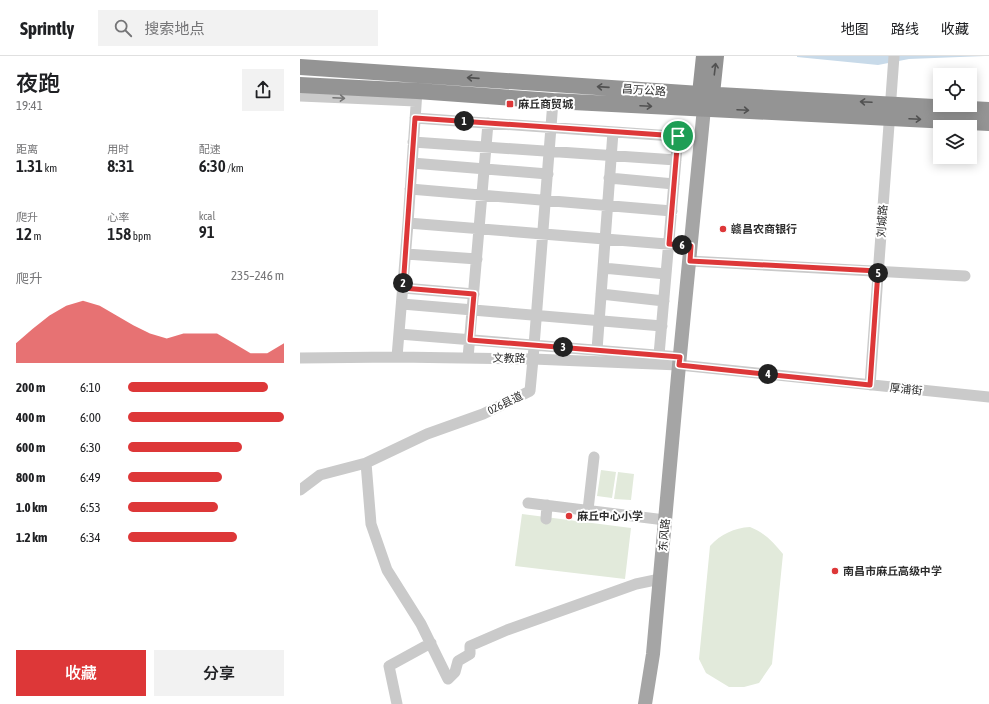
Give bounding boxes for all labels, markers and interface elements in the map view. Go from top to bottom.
search box [98,10,378,46]
text: Sprintly [20,17,74,39]
icon: search [112,17,134,39]
text: 搜索地点 [144,20,204,37]
text: 地图 [841,21,869,37]
text: 路线 [891,21,919,37]
text: 收藏 [941,21,969,37]
one-way arrow [711,63,718,76]
map controls [933,68,977,164]
button: locate [933,68,977,112]
button: share [242,69,284,111]
text: 夜跑 [16,70,60,96]
one-way arrow [467,75,480,82]
street label: 昌万公路 [622,82,666,98]
one-way arrow [597,84,610,91]
one-way arrow [332,94,345,101]
text: 19:41 [16,98,43,113]
place label: 麻丘商贸城 [518,98,574,110]
marker: 麻丘商贸城 [505,99,515,109]
one-way arrow [860,99,873,106]
one-way arrow [639,102,652,109]
one-way arrow [736,107,749,114]
pin: 1 [454,111,474,131]
text: 1 [461,115,467,127]
one-way arrow [908,116,921,123]
pin [661,119,695,153]
button: layers [933,120,977,164]
icon: arrive [667,125,689,147]
text: 距离 [16,143,38,155]
text: 用时 [107,143,129,155]
text: 配速 [199,143,221,155]
text: 1.31 [16,156,43,176]
text: 8:31 [107,156,134,176]
text: 6:30 [199,156,226,176]
text: km [43,162,57,174]
text: /km [226,162,244,174]
street label: 刘城路 [875,204,889,238]
text: kcal [199,210,215,222]
text: 爬升 [16,211,38,223]
text: 心率 [107,211,129,223]
text: 91 [199,222,215,242]
place label: 赣昌农商银行 [731,223,797,235]
text: 12 [16,224,32,244]
text: 158 [107,224,131,244]
marker: 赣昌农商银行 [718,224,728,234]
text: m [32,230,41,242]
text: bpm [131,230,151,242]
pin: 6 [672,235,692,255]
text: 6 [679,239,685,251]
pin: 5 [868,263,888,283]
text: 5 [875,267,881,279]
text: 235–246 m [231,268,284,283]
text: 爬升 [16,271,42,286]
pin: 2 [393,273,413,293]
text: 2 [400,277,406,289]
pin: 3 [553,337,573,357]
text: 3 [560,341,566,353]
street label: 文教路 [492,352,526,364]
pin: 4 [758,364,778,384]
text: 4 [765,368,771,380]
text: 200 m [16,380,45,395]
text: 6:10 [80,380,101,395]
street label: 厚浦街 [889,381,923,397]
street label: 026县道 [486,389,524,417]
text: 400 m [16,410,45,425]
text: 6:00 [80,410,101,425]
text: 600 m [16,440,45,455]
text: 6:30 [80,440,101,455]
text: 800 m [16,470,45,485]
text: 6:49 [80,470,101,485]
text: 1.0 km [16,500,47,515]
text: 6:53 [80,500,101,515]
place label: 麻丘中心小学 [577,510,643,522]
marker: 麻丘中心小学 [564,511,574,521]
street label: 东风路 [657,518,671,552]
text: 1.2 km [16,530,47,545]
text: 6:34 [80,530,101,545]
place label: 南昌市麻丘高级中学 [843,565,942,577]
marker: 南昌市麻丘高级中学 [830,566,840,576]
button: 收藏 [16,650,146,696]
button: 分享 [154,650,284,696]

